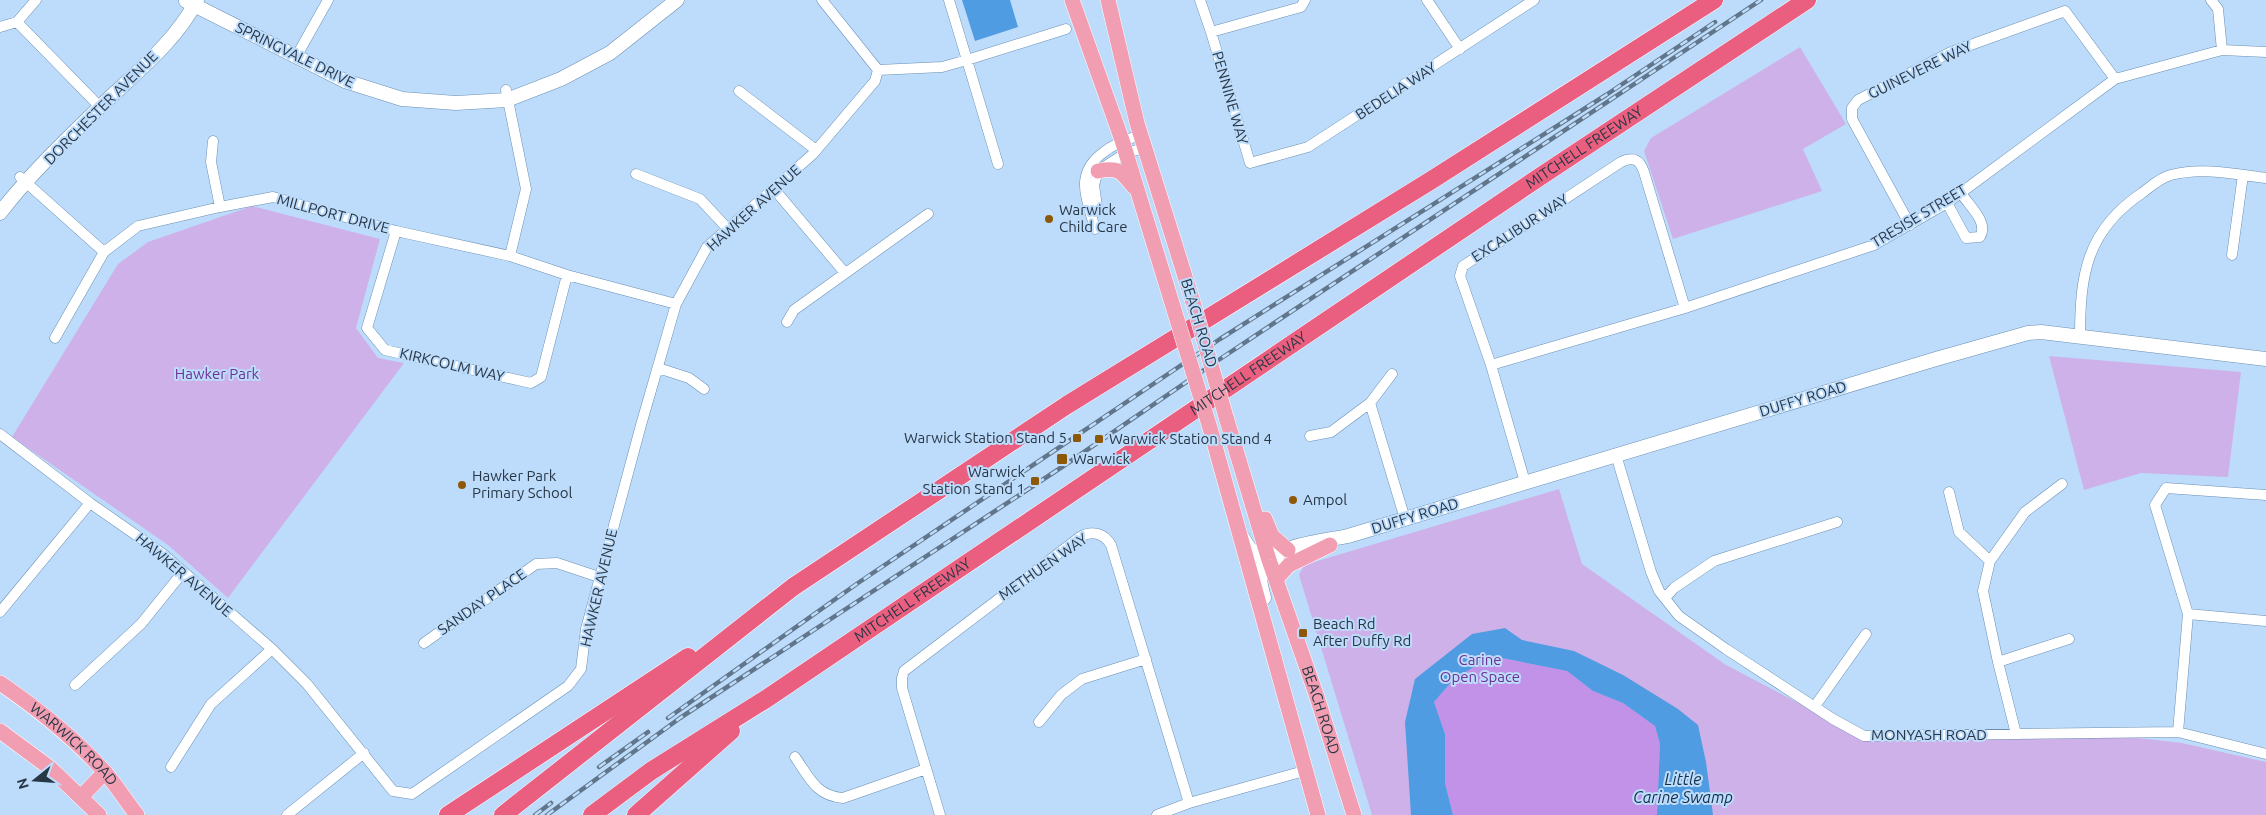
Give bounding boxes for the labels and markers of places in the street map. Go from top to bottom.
place label: Warwick Child Care [1059,201,1127,235]
marker: Warwick Child Care [1043,213,1055,225]
place label: Warwick Station Stand 5 [904,429,1067,446]
place label: Warwick Station Stand 4 [1109,430,1272,447]
marker: Warwick Station Stand 5 [1071,432,1083,444]
marker: Warwick Station Stand 4 [1093,433,1105,445]
place label: Warwick [1073,450,1131,467]
marker: Warwick [1055,452,1069,466]
place label: Warwick Station Stand 1 [923,463,1025,497]
place label: Hawker Park Primary School [472,467,573,501]
marker: Warwick Station Stand 1 [1029,475,1041,487]
marker: Hawker Park Primary School [456,479,468,491]
place label: Ampol [1303,491,1347,508]
marker: Ampol [1287,494,1299,506]
place label: Beach Rd After Duffy Rd [1313,615,1411,649]
marker: Beach Rd After Duffy Rd [1297,627,1309,639]

